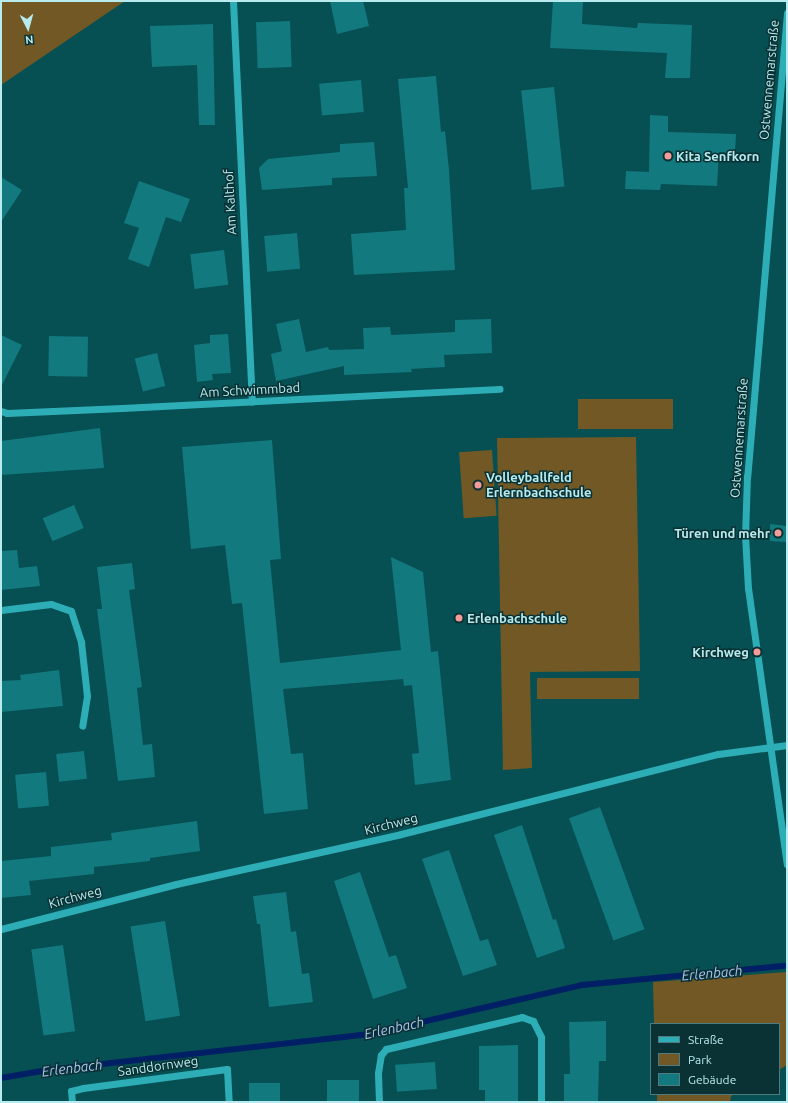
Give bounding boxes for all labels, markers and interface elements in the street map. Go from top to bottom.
north arrow [8,8,48,48]
street label: Ostwennemarstraße [756,19,782,141]
text: N [25,34,34,46]
place label: Kita Senfkorn [676,148,759,164]
marker: Kita Senfkorn [663,151,673,161]
street label: Am Kalthof [220,169,240,235]
street label: Ostwennemarstraße [727,377,751,499]
street label: Am Schwimmbad [199,380,301,400]
place label: Volleyballfeld Erlernbachschule [486,470,591,501]
marker: Volleyballfeld Erlernbachschule [473,480,483,490]
place label: Türen und mehr [674,525,770,541]
marker: Türen und mehr [773,528,783,538]
place label: Erlenbachschule [467,610,567,626]
marker: Erlenbachschule [454,613,464,623]
place label: Kirchweg [692,644,749,660]
marker: Kirchweg [752,647,762,657]
street label: Kirchweg [363,810,419,838]
street label: Kirchweg [47,882,103,912]
water label: Erlenbach [681,962,743,984]
water label: Erlenbach [362,1013,426,1043]
legend [650,1023,780,1095]
text: Straße [688,1033,724,1046]
street label: Sanddornweg [117,1053,199,1079]
text: Park [688,1053,712,1066]
water label: Erlenbach [41,1056,103,1080]
text: Gebäude [688,1073,736,1086]

